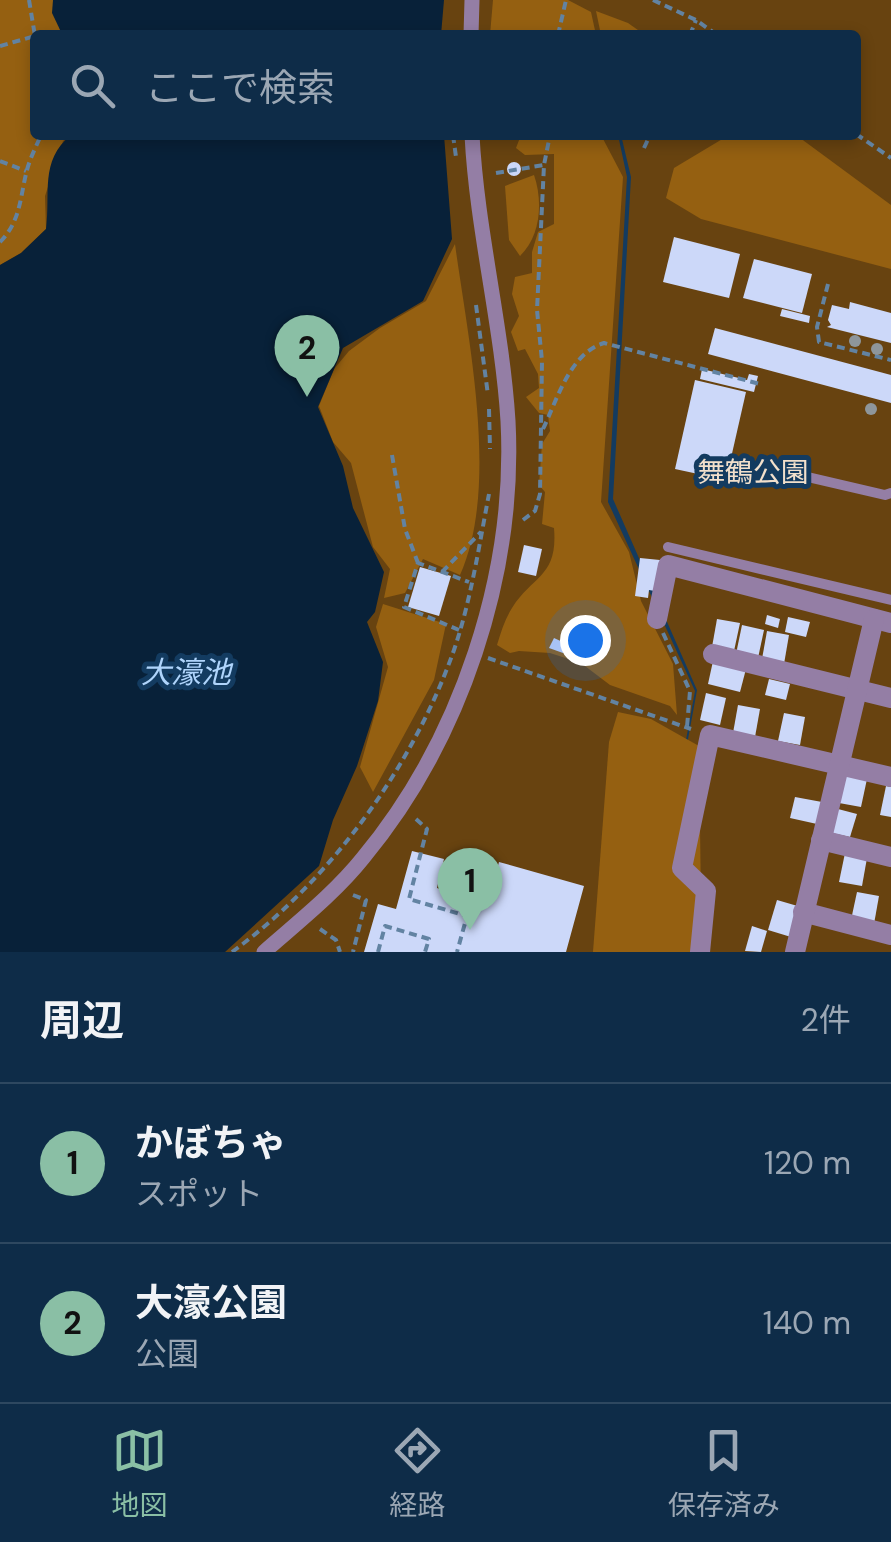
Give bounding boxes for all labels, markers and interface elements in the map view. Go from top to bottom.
search box [30,30,861,140]
icon: search [65,58,120,113]
text: ここで検索 [145,63,335,113]
pin: 2 [274,314,340,397]
park label: 舞鶴公園 [697,454,809,491]
your location [560,615,611,666]
water label: 大濠池 [141,653,234,692]
pin: 1 [438,848,502,930]
text: 周辺 [40,993,124,1048]
text: 2件 [801,999,851,1041]
text: かぼちゃ [135,1118,287,1168]
text: 1 [67,1142,78,1184]
text: 120 m [764,1142,851,1184]
text: スポット [135,1173,263,1215]
text: 大濠公園 [135,1278,287,1328]
text: 2 [63,1302,82,1344]
text: 140 m [763,1302,851,1344]
text: 公園 [135,1333,199,1375]
tab: 地図 [111,1423,167,1524]
tab: 経路 [389,1423,446,1524]
tab: 保存済み [668,1423,780,1524]

